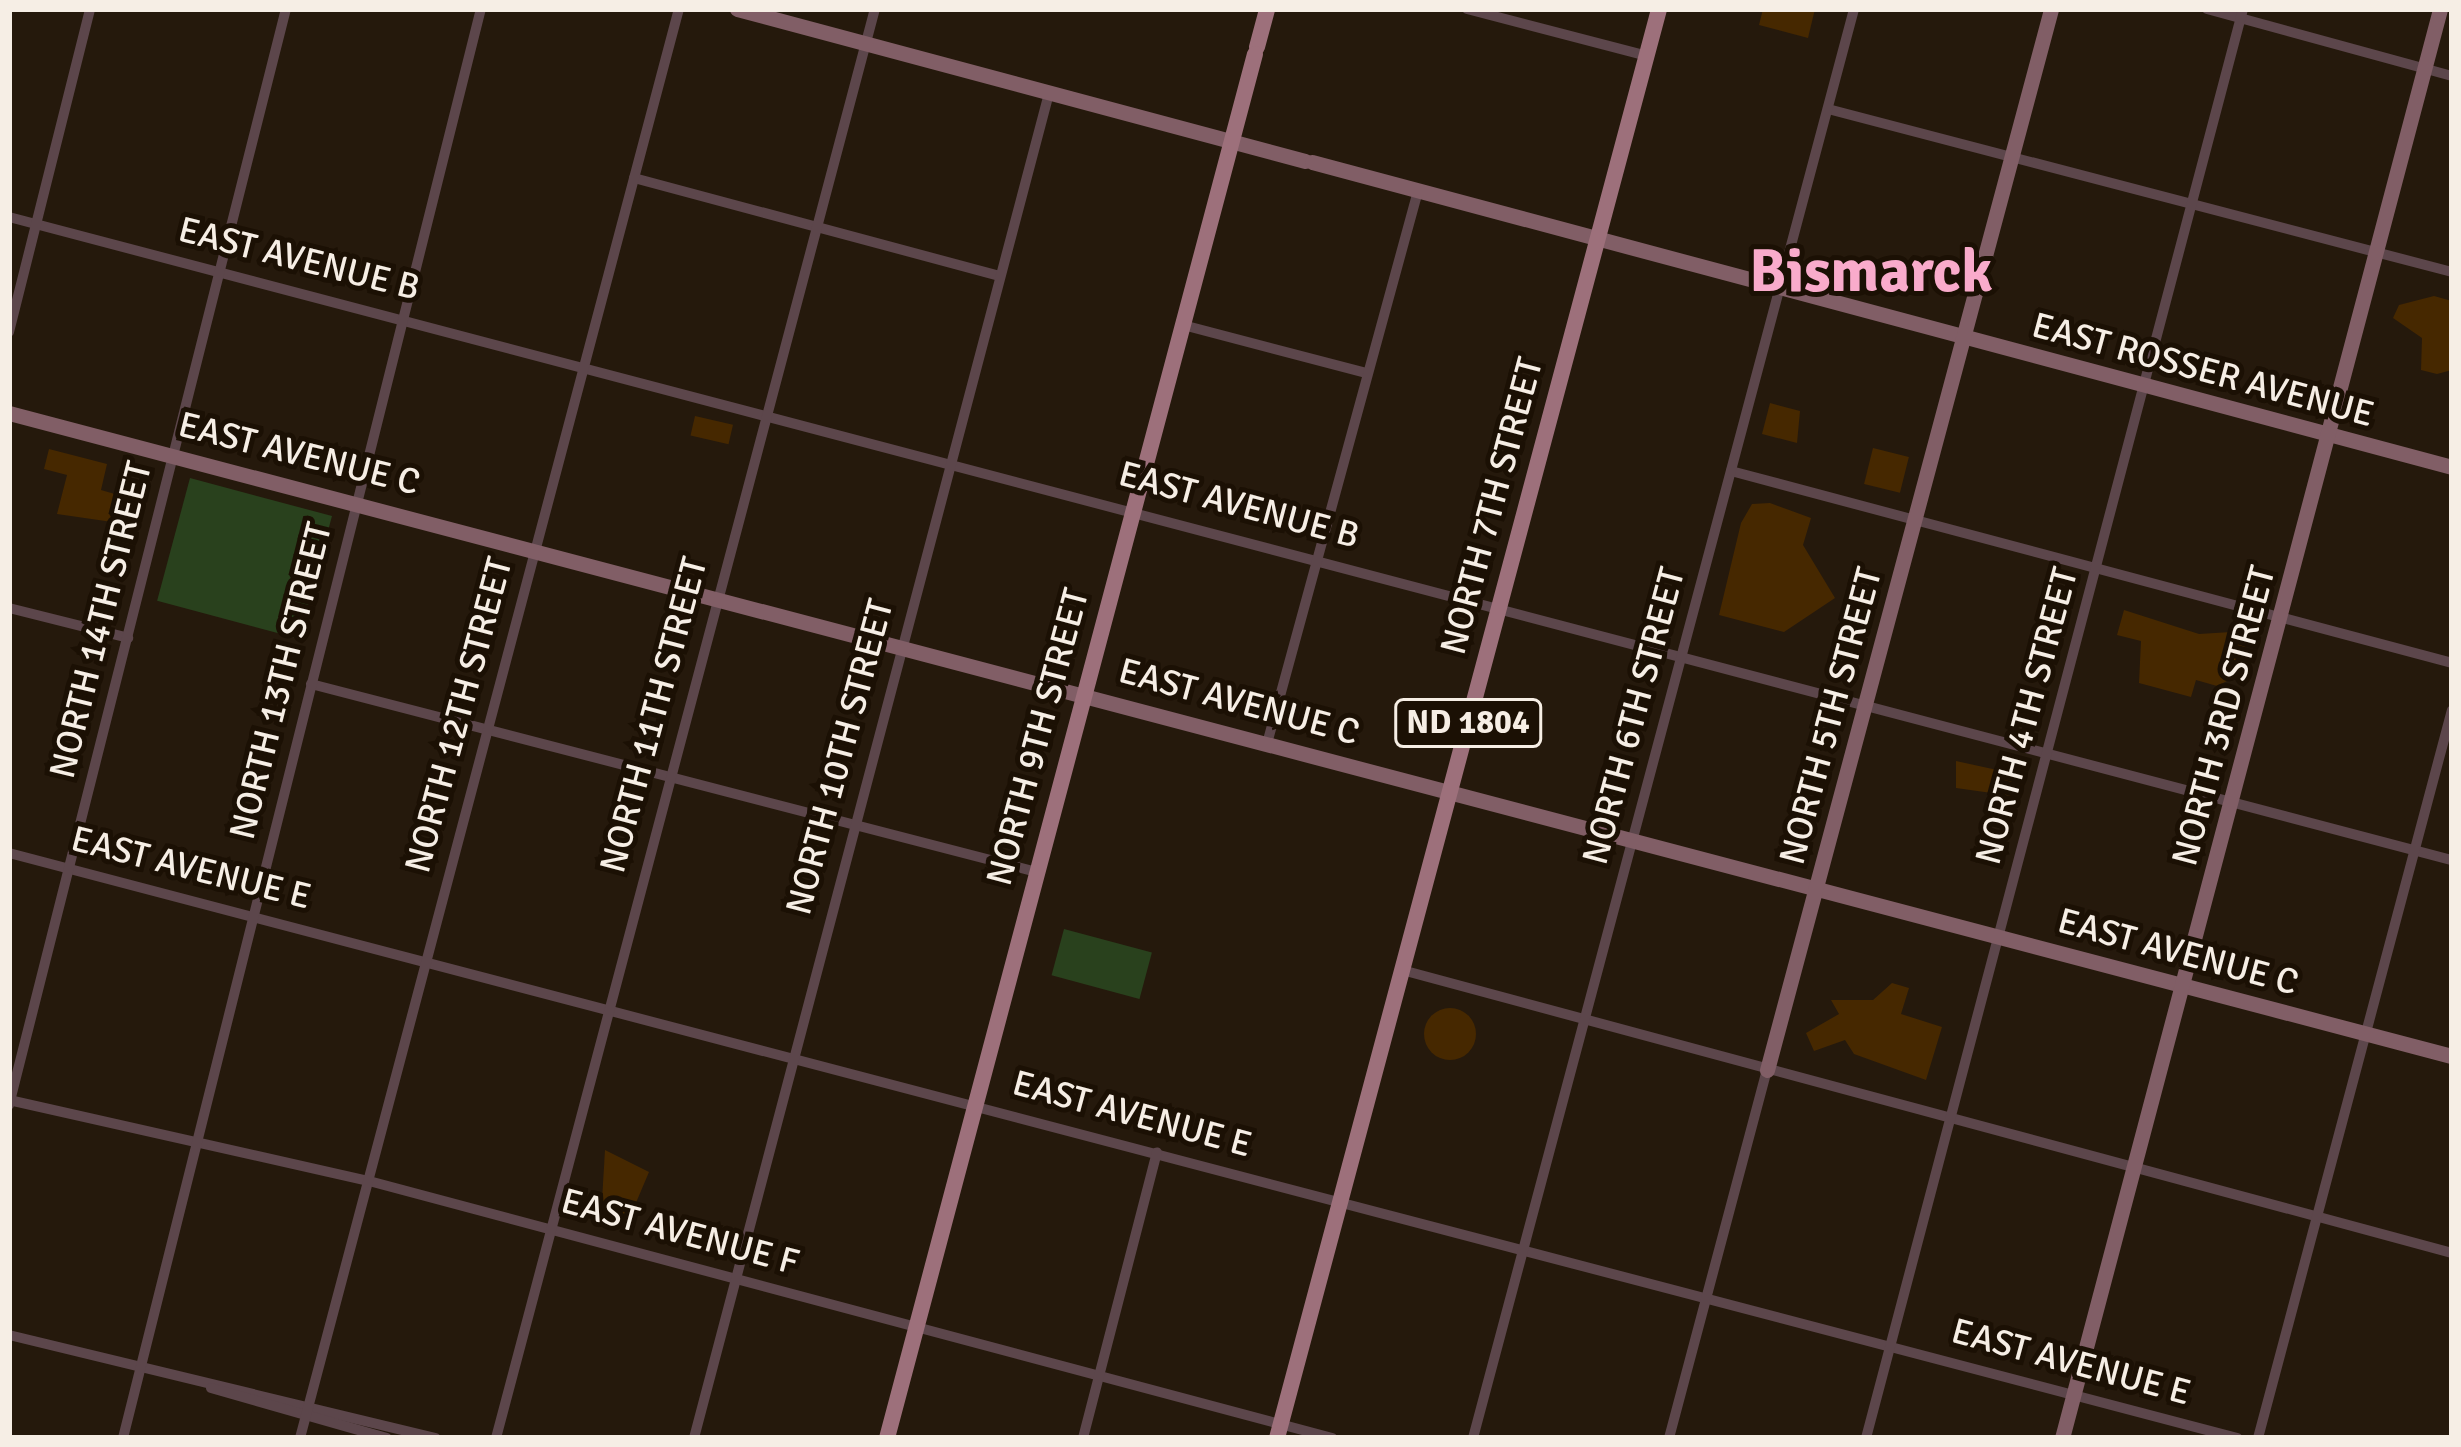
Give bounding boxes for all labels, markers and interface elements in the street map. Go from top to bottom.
street label: EAST AVENUE B [174,208,424,310]
district label: Bismarck [1749,236,1993,308]
street label: EAST ROSSER AVENUE [2027,304,2379,436]
street label: NORTH 7TH STREET [1432,353,1552,659]
street label: EAST AVENUE C [174,403,424,505]
street label: EAST AVENUE B [1114,452,1364,558]
street label: NORTH 14TH STREET [41,457,161,783]
street label: NORTH 13TH STREET [221,518,341,844]
street label: NORTH 12TH STREET [396,553,522,877]
street label: NORTH 11TH STREET [591,553,717,877]
street label: NORTH 3RD STREET [2163,561,2285,871]
street label: NORTH 6TH STREET [1574,563,1694,869]
street label: NORTH 5TH STREET [1771,563,1891,869]
street label: NORTH 4TH STREET [1967,563,2087,869]
street label: NORTH 9TH STREET [978,584,1098,890]
street label: NORTH 10TH STREET [777,595,903,919]
street label: EAST AVENUE C [1114,649,1364,755]
road number: ND 1804 [1393,696,1543,750]
street label: EAST AVENUE E [67,817,315,919]
street label: EAST AVENUE C [2053,899,2303,1005]
street label: EAST AVENUE E [1008,1061,1256,1167]
street label: EAST AVENUE F [557,1180,803,1284]
street label: EAST AVENUE E [1947,1309,2195,1415]

